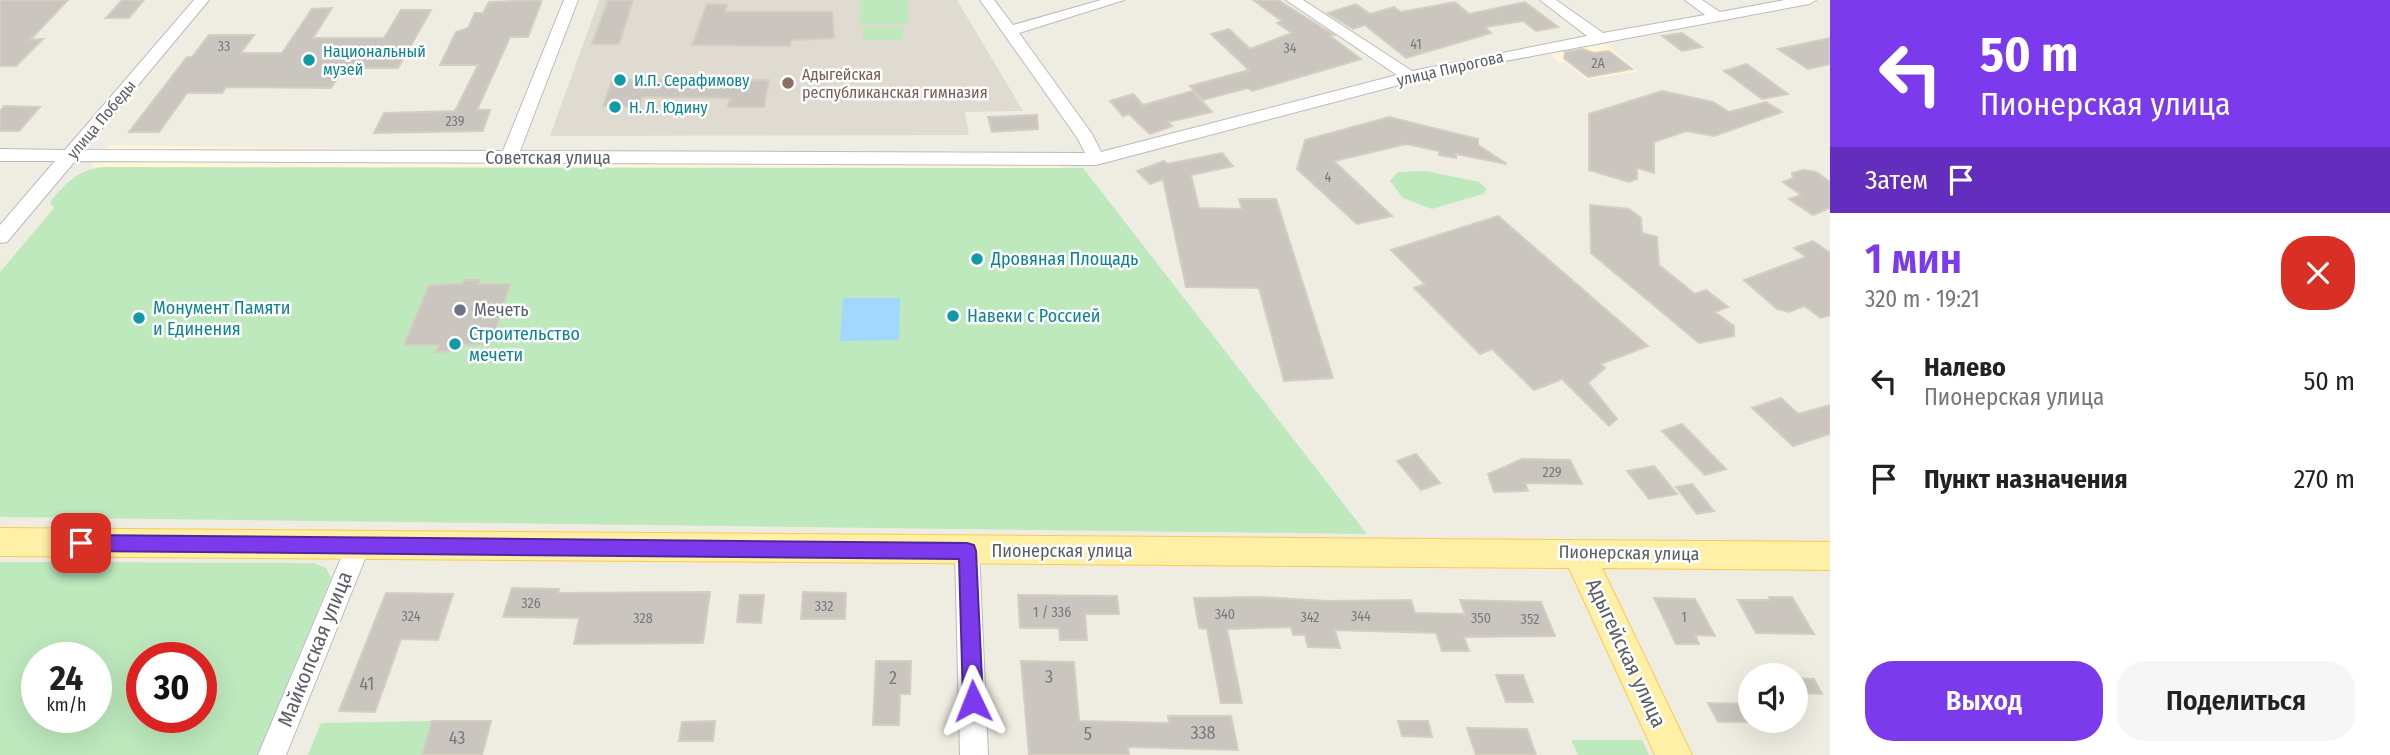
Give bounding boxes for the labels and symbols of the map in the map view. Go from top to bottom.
house number: 41 [1410,36,1422,53]
house number: 33 [218,38,230,55]
house number: 34 [1283,40,1297,57]
place label: Национальный музей [323,42,426,79]
street label: улица Пирогова [1395,47,1505,90]
marker: Национальный музей [301,52,317,68]
house number: 2А [1591,55,1605,72]
place label: Адыгейская республиканская гимназия [802,65,988,102]
place label: И.П. Серафимову [634,71,750,90]
marker: И.П. Серафимову [612,72,628,88]
marker: Адыгейская республиканская гимназия [780,75,796,91]
street label: улица Победы [63,76,140,162]
place label: Н. Л. Юдину [629,98,709,117]
marker: Н. Л. Юдину [607,99,623,115]
house number: 239 [445,113,465,130]
street label: Советская улица [485,147,611,169]
house number: 4 [1325,169,1332,186]
place label: Дровяная Площадь [990,248,1138,270]
marker: Дровяная Площадь [969,251,985,267]
place label: Монумент Памяти и Единения [153,297,290,340]
place label: Мечеть [474,299,529,321]
marker: Мечеть [452,302,468,318]
place label: Навеки с Россией [967,305,1101,327]
marker: Навеки с Россией [945,308,961,324]
marker: Монумент Памяти и Единения [131,310,147,326]
place label: Строительство мечети [469,323,580,366]
marker: Строительство мечети [447,336,463,352]
house number: 229 [1542,464,1562,481]
pin [51,513,111,573]
street label: Пионерская улица [992,540,1133,562]
street label: Пионерская улица [1558,541,1700,565]
street label: Майкопская улица [272,568,358,730]
street label: Адыгейская улица [1580,574,1672,732]
house number: 326 [521,595,541,612]
house number: 332 [815,598,833,615]
house number: 1 / 336 [1033,604,1071,621]
house number: 340 [1215,606,1235,623]
house number: 324 [402,608,421,625]
house number: 344 [1351,608,1371,625]
house number: 342 [1300,609,1320,626]
house number: 1 [1681,609,1687,626]
house number: 328 [633,610,653,627]
house number: 350 [1471,610,1491,627]
house number: 352 [1521,611,1539,628]
speed limit sign: 30 [126,642,217,733]
position arrow [936,664,1010,738]
house number: 3 [1045,666,1053,688]
house number: 2 [889,667,897,689]
house number: 41 [360,673,374,695]
house number: 338 [1190,722,1216,744]
house number: 5 [1084,723,1092,745]
house number: 43 [449,727,465,749]

